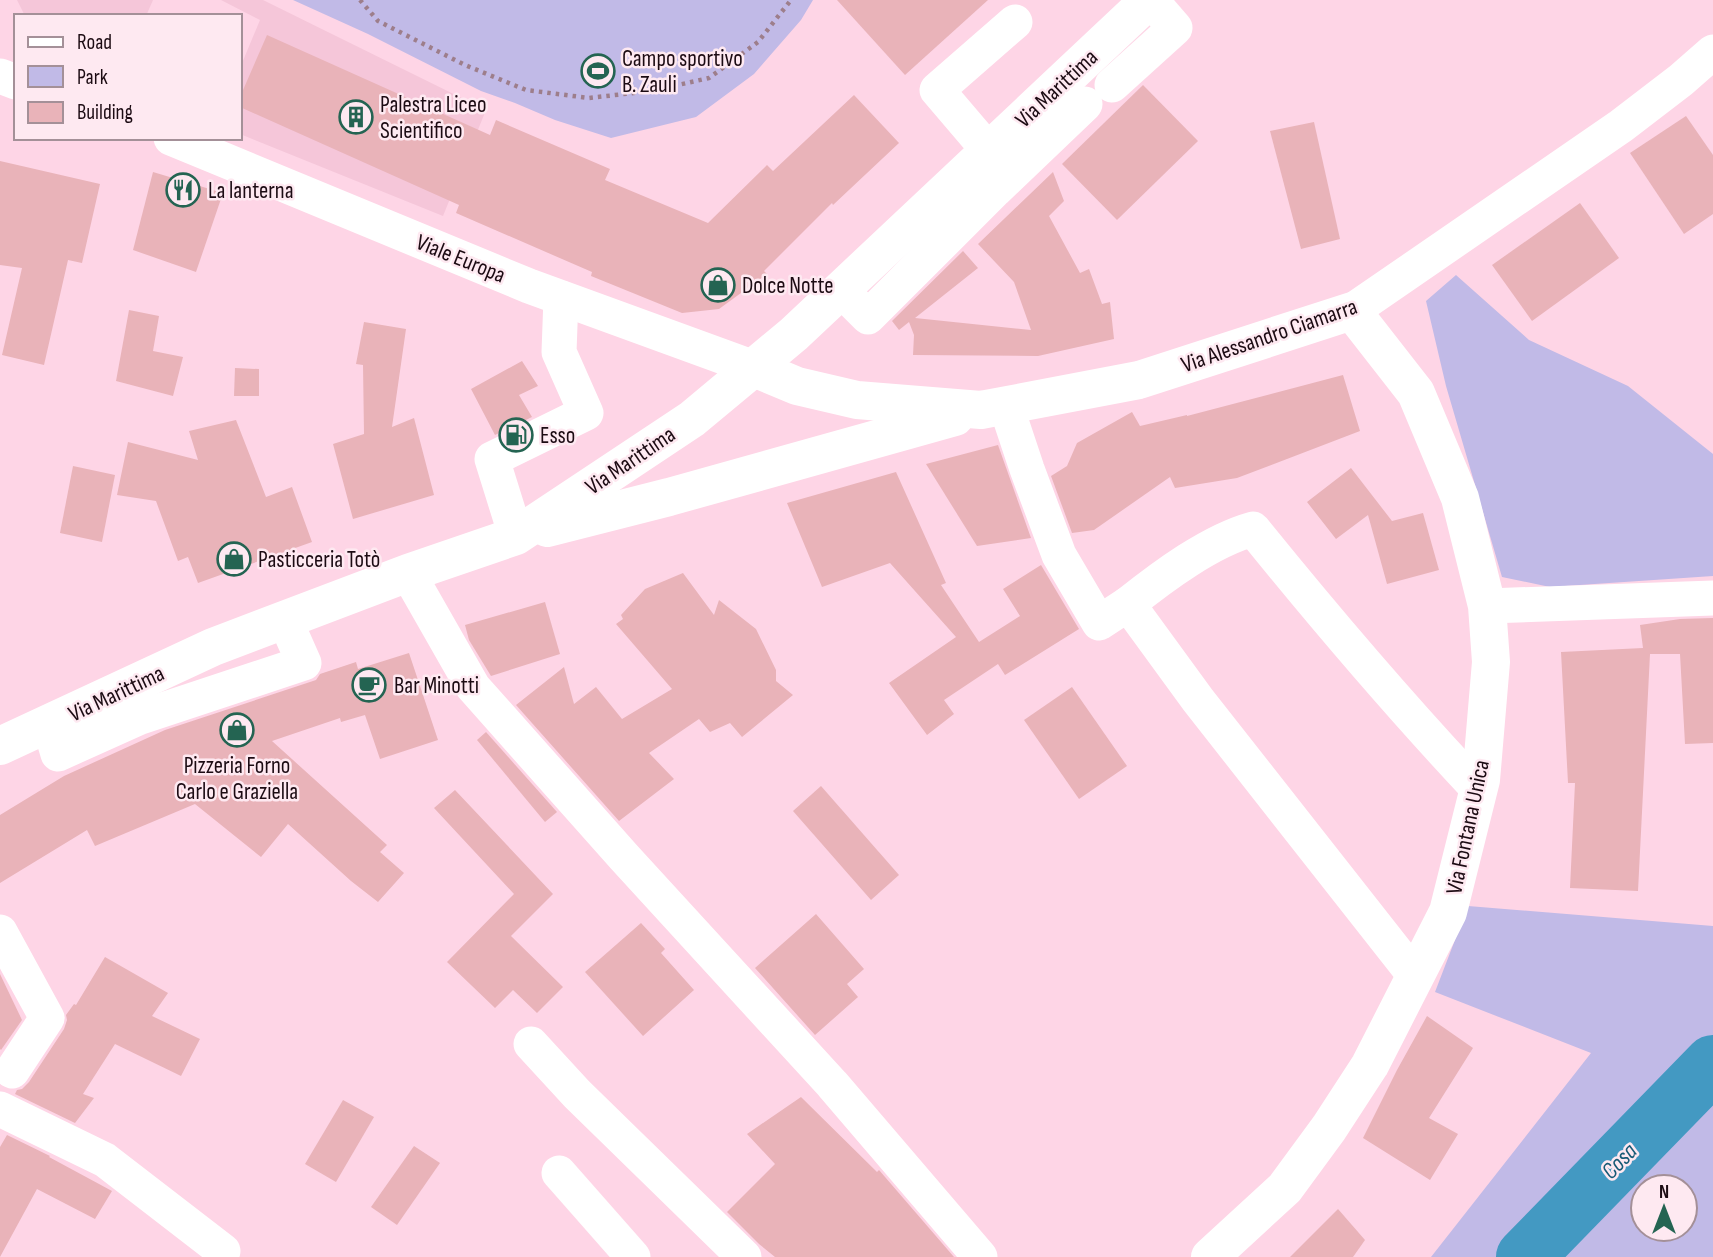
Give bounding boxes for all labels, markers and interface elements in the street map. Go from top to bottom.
legend [14,14,242,140]
text: Road [77,30,112,55]
street label: Via Marittima [1010,44,1104,134]
place label: Campo sportivo B. Zauli [622,45,743,99]
sports icon: Campo sportivo B. Zauli [579,52,617,90]
text: Park [77,65,108,90]
place label: Palestra Liceo Scientifico [380,91,487,145]
building icon: Palestra Liceo Scientifico [337,98,375,136]
text: Building [77,100,133,125]
restaurant icon: La lanterna [164,171,202,209]
place label: La lanterna [208,177,294,205]
street label: Viale Europa [412,228,509,289]
shop icon: Dolce Notte [699,266,737,304]
place label: Dolce Notte [742,272,834,300]
street label: Via Alessandro Ciamarra [1178,293,1361,379]
fuel station icon: Esso [497,416,535,454]
street label: Via Marittima [580,421,681,501]
place label: Esso [540,422,575,450]
shop icon: Pasticceria Totò [215,540,253,578]
place label: Pasticceria Totò [258,546,380,574]
street label: Via Marittima [64,660,169,728]
cafe icon: Bar Minotti [350,666,388,704]
place label: Bar Minotti [394,672,479,700]
shop icon: Pizzeria Forno Carlo e Graziella [218,711,256,749]
place label: Pizzeria Forno Carlo e Graziella [176,752,298,806]
street label: Via Fontana Unica [1440,758,1496,897]
water label: Cosa [1595,1137,1644,1185]
north arrow [1629,1173,1699,1243]
text: N [1659,1181,1669,1204]

